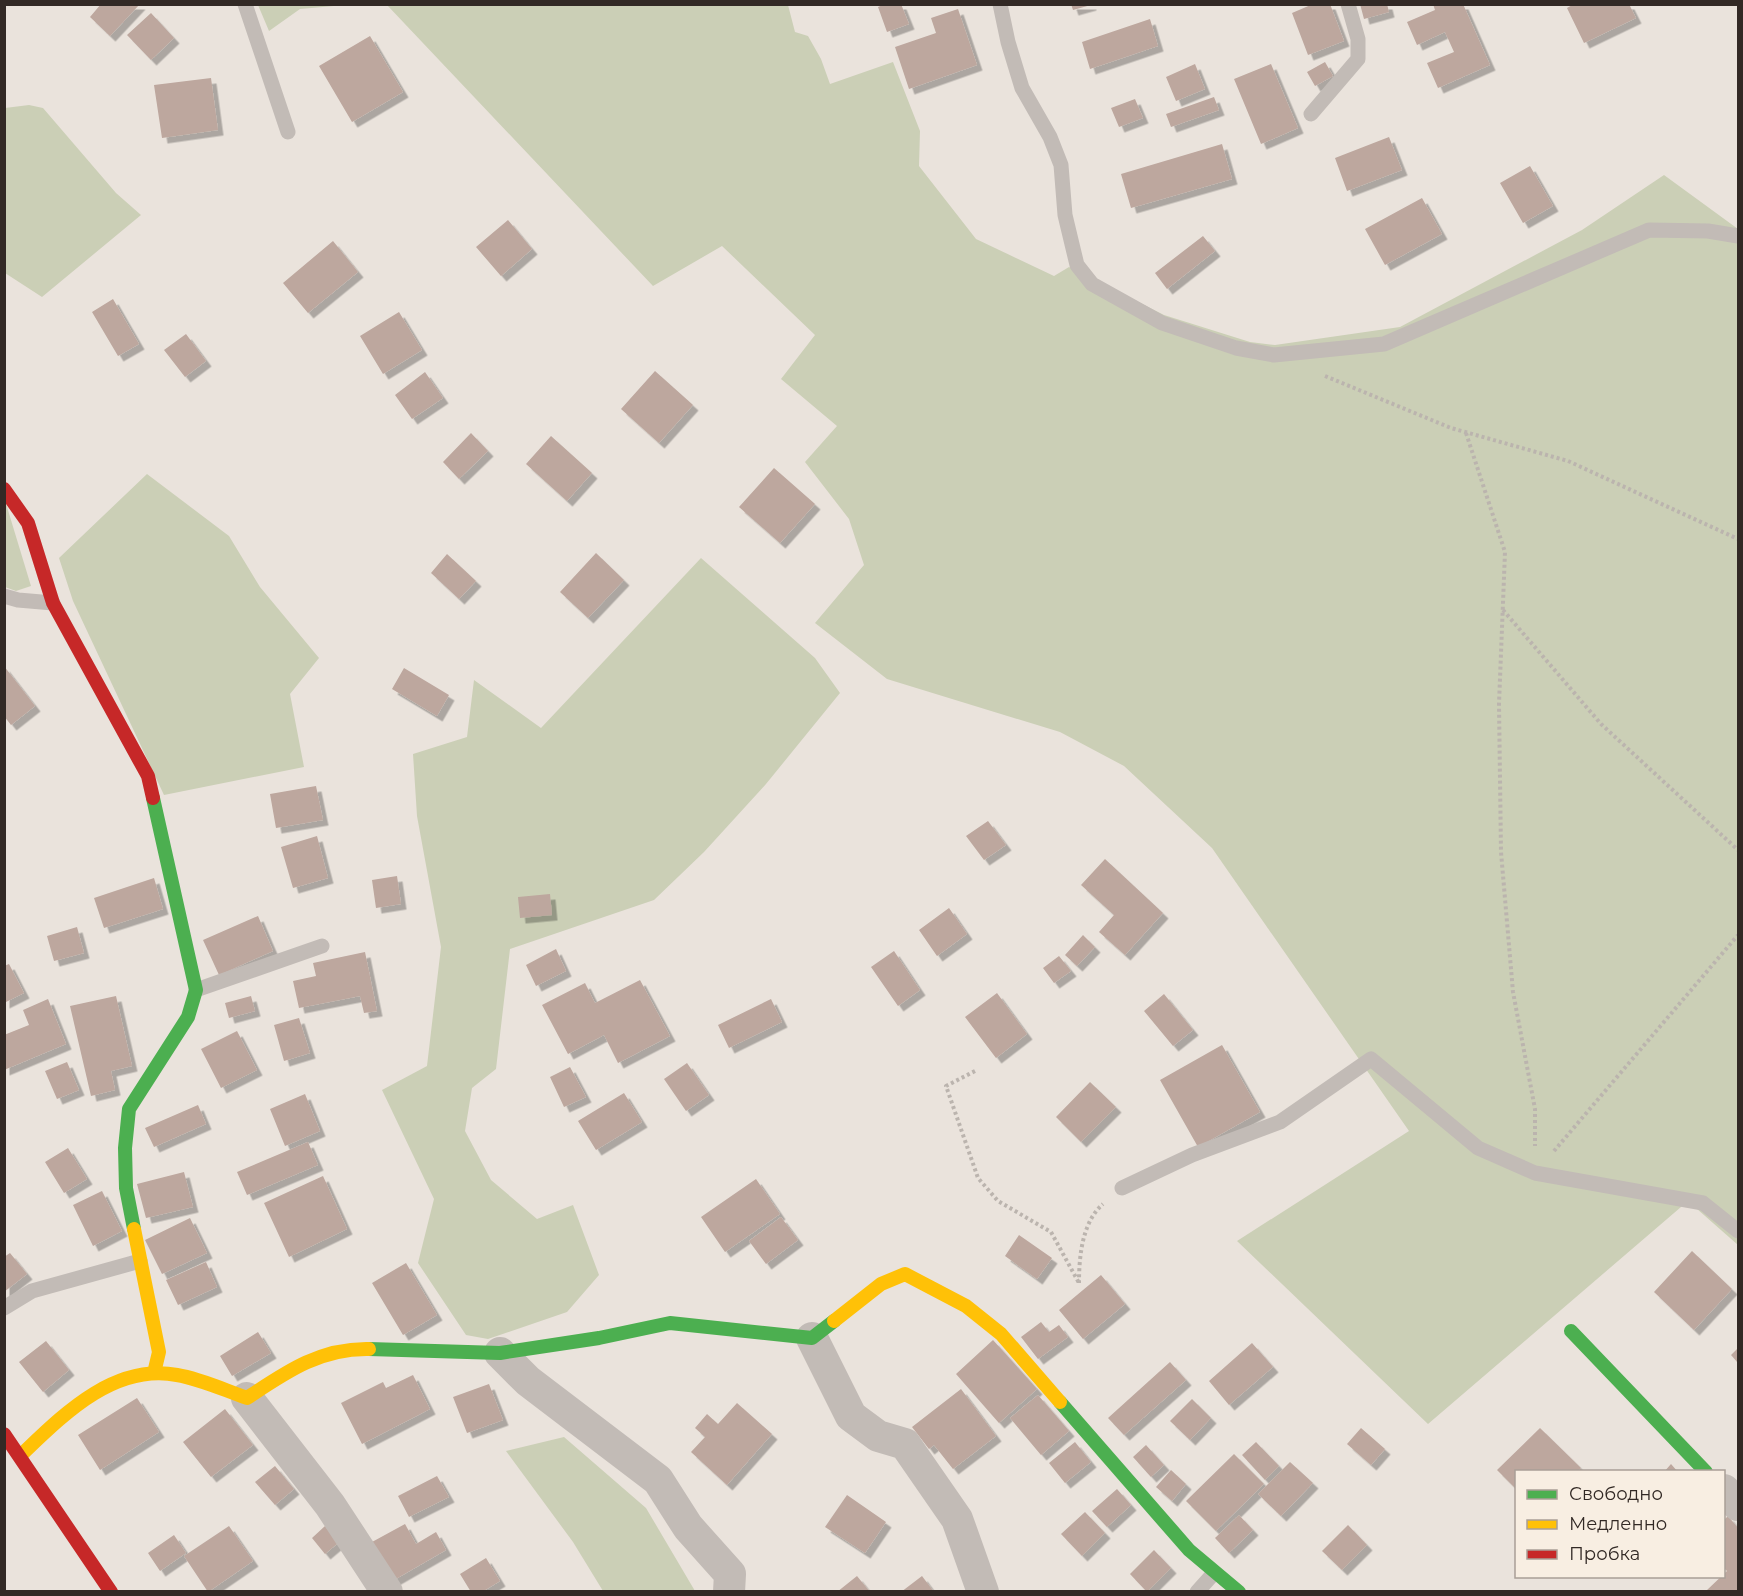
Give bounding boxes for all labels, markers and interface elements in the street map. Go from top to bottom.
legend [1515,1470,1725,1578]
text: Свободно [1569,1483,1663,1505]
text: Медленно [1569,1513,1667,1535]
text: Пробка [1569,1543,1640,1565]

